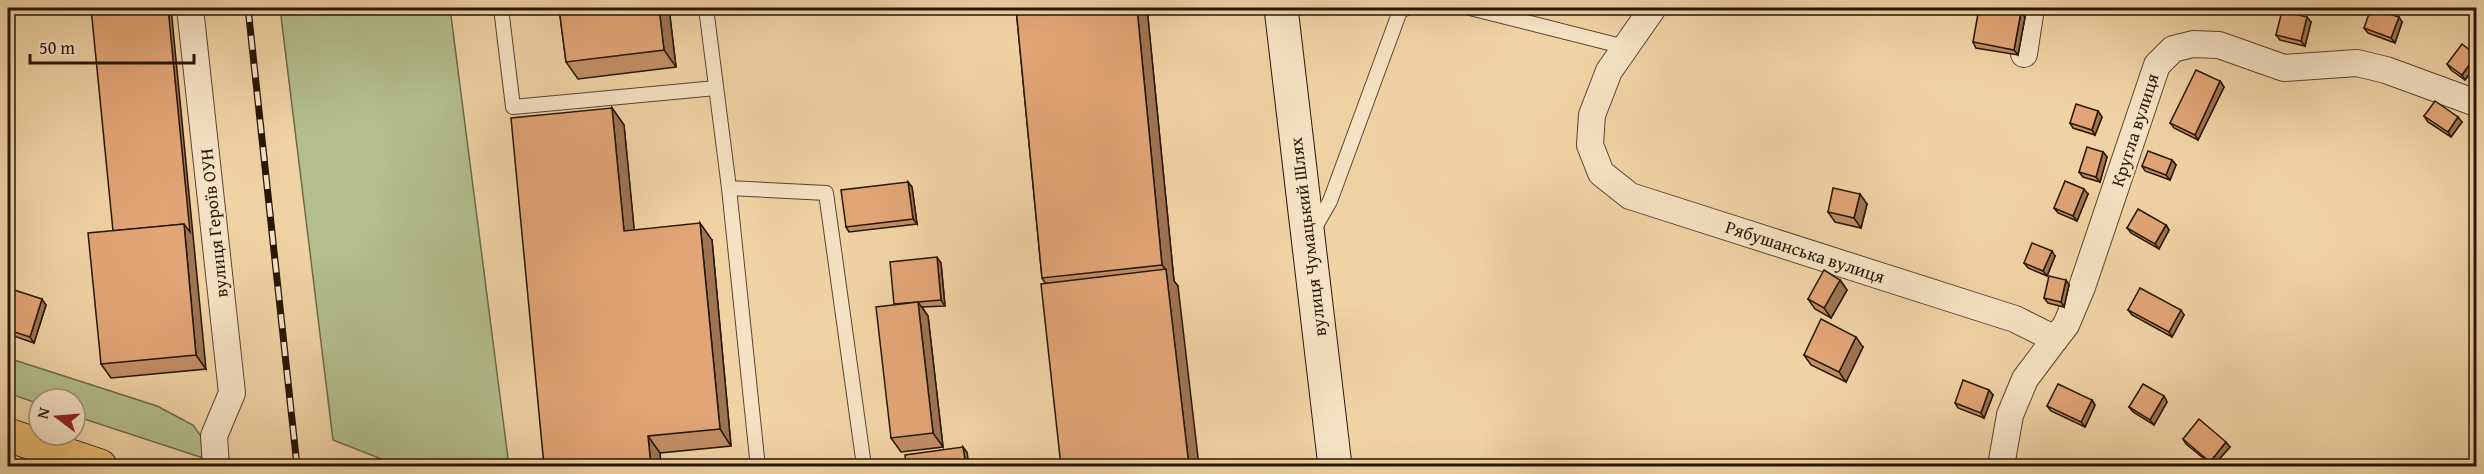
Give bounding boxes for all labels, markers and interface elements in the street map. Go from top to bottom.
scale bar [30,27,194,65]
text: 50 m [39,34,75,61]
street label: Кругла вулиця [2103,70,2166,190]
street label: вулиця Чумацький Шлях [1282,135,1333,338]
street label: вулиця Героїв ОУН [192,147,235,299]
street label: Рябушанська вулиця [1722,213,1888,290]
north arrow [27,387,87,447]
text: N [30,404,56,421]

